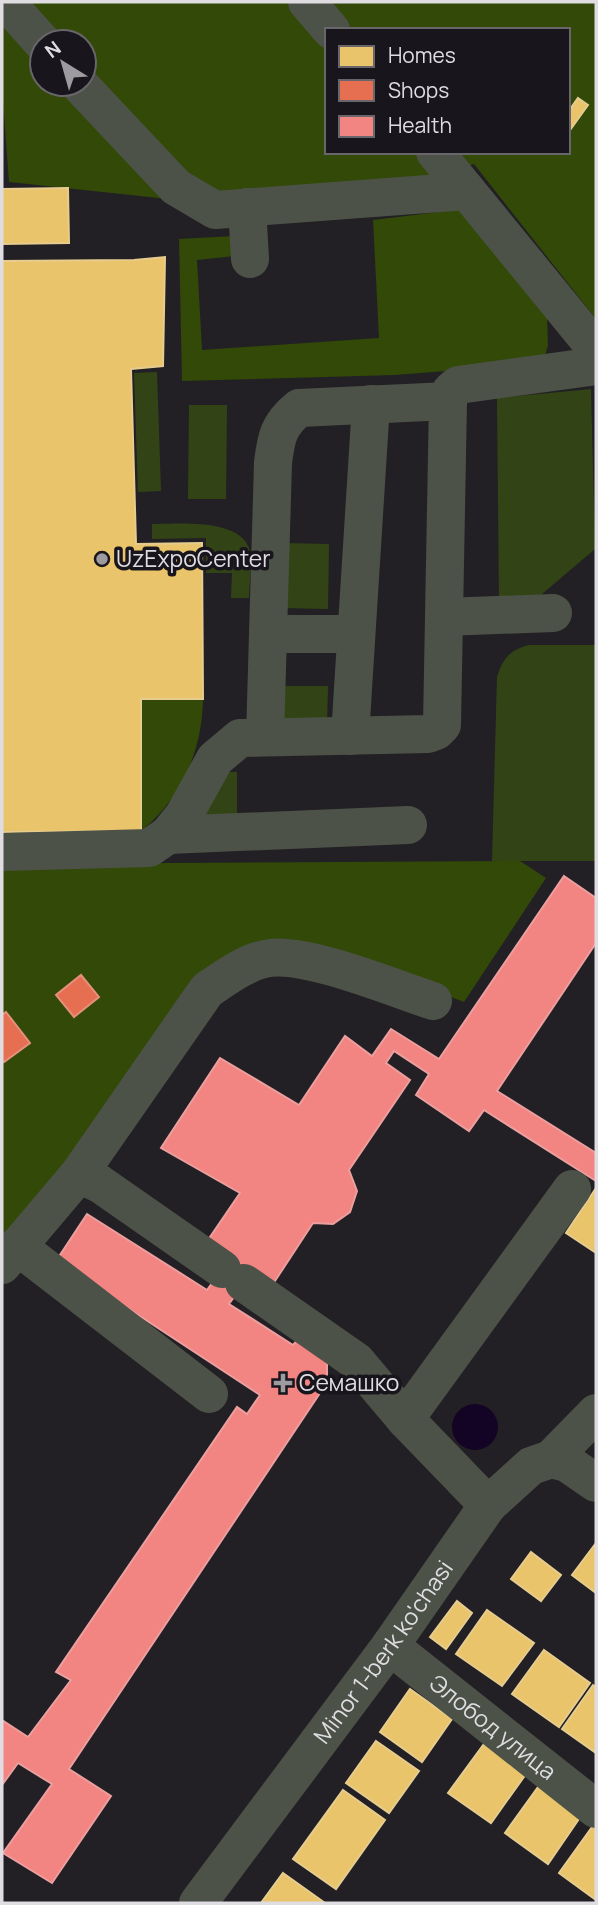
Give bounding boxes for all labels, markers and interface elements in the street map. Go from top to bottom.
north arrow [28,28,98,98]
legend [325,28,570,154]
text: N [39,35,66,64]
text: Homes [388,41,456,69]
text: Shops [388,76,449,104]
text: Health [388,111,452,139]
place label: UzExpoCenter [116,542,270,574]
marker: UzExpoCenter [94,551,110,567]
place label: Семашко [299,1366,399,1398]
marker: Семашко [273,1373,293,1393]
street label: Minor 1-berk ko'chasi [306,1554,460,1750]
street label: Элобод улица [423,1666,563,1787]

